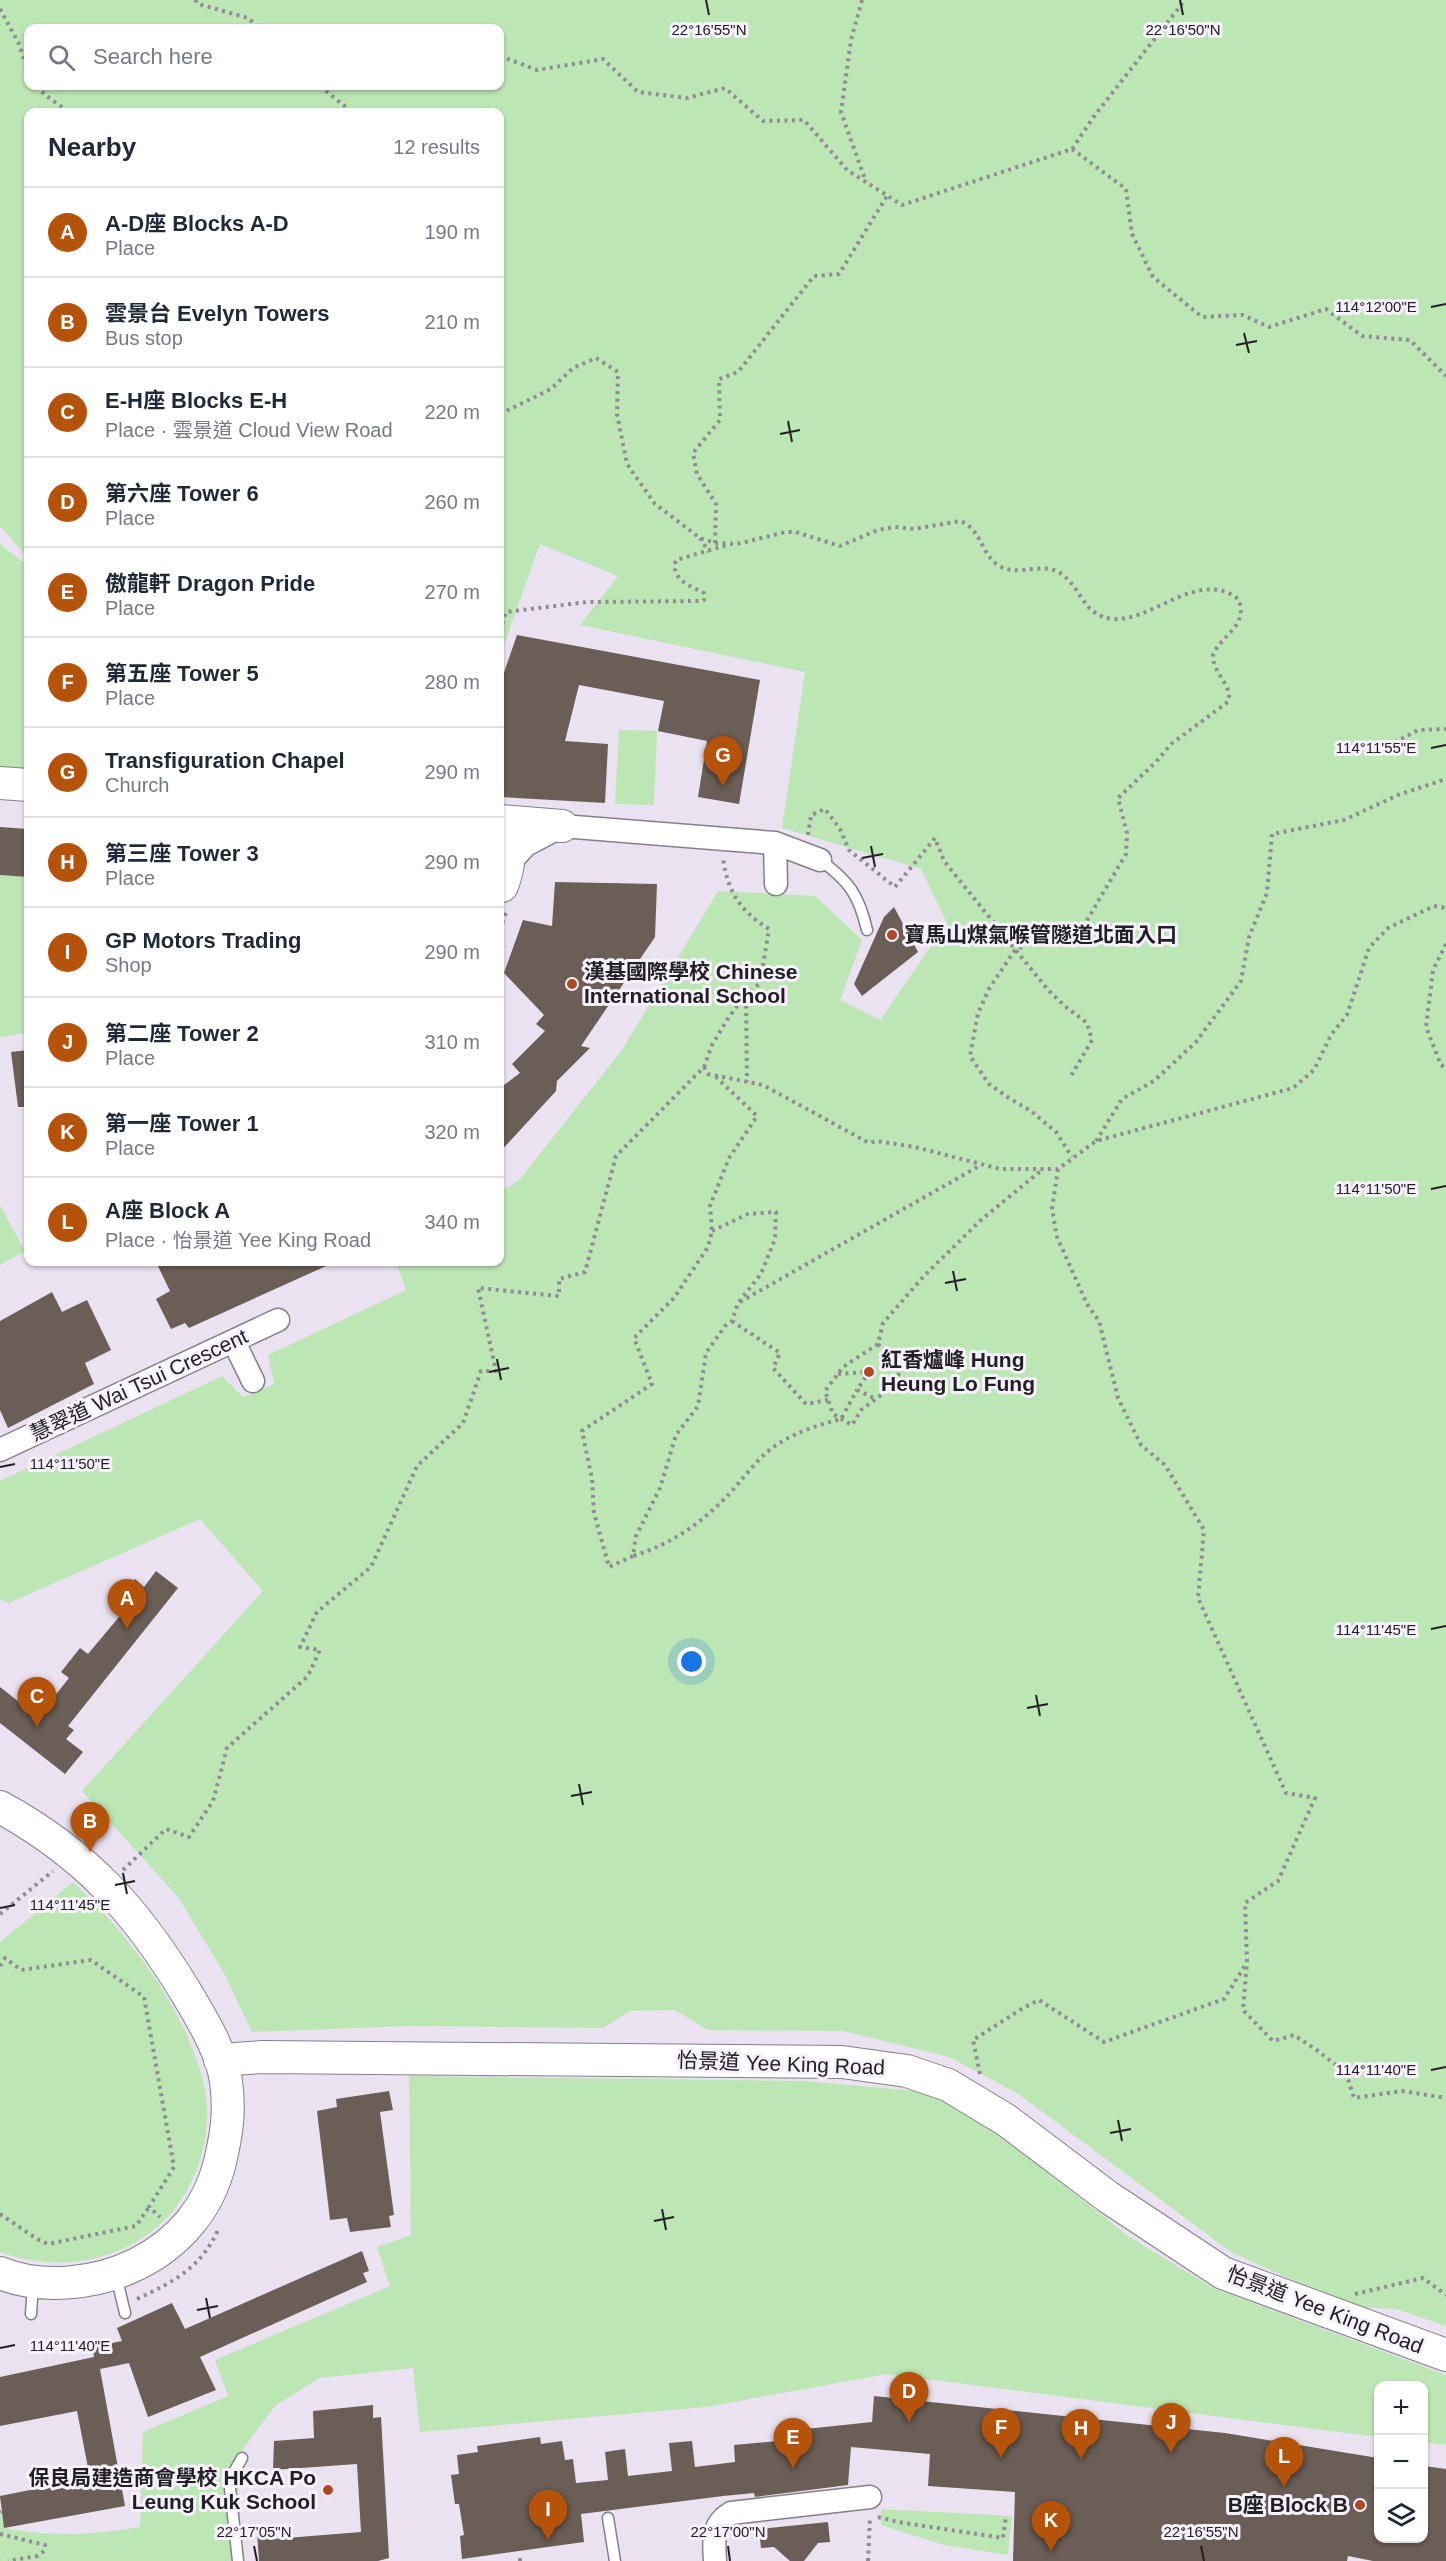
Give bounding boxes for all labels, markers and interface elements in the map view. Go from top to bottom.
text: 22°16'55"N [671,21,747,38]
text: 22°16'50"N [1145,21,1221,38]
search box [24,24,504,90]
icon: search [45,41,78,74]
text: Search here [93,44,213,69]
text: Nearby [48,132,136,162]
text: 12 results [393,136,480,158]
text: A-D座 Blocks A-D [105,211,289,236]
text: A [60,221,75,243]
text: 190 m [424,221,480,243]
text: Place [105,237,155,259]
text: 114°12'00"E [1335,298,1417,315]
text: 雲景台 Evelyn Towers [105,301,330,326]
text: B [60,311,75,333]
text: 210 m [424,311,480,333]
text: Bus stop [105,327,183,349]
text: E-H座 Blocks E-H [105,388,287,413]
text: C [60,401,75,423]
text: 220 m [424,401,480,423]
text: Place · 雲景道 Cloud View Road [105,419,393,441]
text: 第六座 Tower 6 [105,481,259,506]
text: D [60,491,75,513]
text: 260 m [424,491,480,513]
text: Place [105,507,155,529]
text: 傲龍軒 Dragon Pride [105,571,315,596]
text: E [61,581,74,603]
text: 270 m [424,581,480,603]
text: Place [105,597,155,619]
text: 第五座 Tower 5 [105,661,259,686]
text: F [61,671,74,693]
text: 280 m [424,671,480,693]
text: Place [105,687,155,709]
pin: G [704,736,742,786]
text: 114°11'55"E [1336,739,1416,756]
text: Transfiguration Chapel [105,748,345,773]
text: G [60,761,75,783]
text: 290 m [424,761,480,783]
text: Church [105,774,169,796]
text: 第三座 Tower 3 [105,841,259,866]
text: H [60,851,75,873]
text: 290 m [424,851,480,873]
text: Place [105,867,155,889]
place label: 寶馬山煤氣喉管隧道北面入口 [904,923,1177,946]
text: GP Motors Trading [105,928,301,953]
marker: 寶馬山煤氣喉管隧道北面入口 [885,928,899,942]
text: I [65,941,70,963]
text: 290 m [424,941,480,963]
text: Shop [105,954,152,976]
place label: 漢基國際學校 Chinese International School [584,960,798,1007]
marker: 漢基國際學校 Chinese International School [565,977,579,991]
text: 第二座 Tower 2 [105,1021,259,1046]
text: J [62,1031,73,1053]
text: 310 m [424,1031,480,1053]
text: Place [105,1047,155,1069]
text: 第一座 Tower 1 [105,1111,259,1136]
text: K [60,1121,75,1143]
text: 320 m [424,1121,480,1143]
text: Place [105,1137,155,1159]
text: 114°11'50"E [1336,1180,1416,1197]
text: A座 Block A [105,1198,230,1223]
text: L [61,1211,74,1233]
text: 340 m [424,1211,480,1233]
text: Place · 怡景道 Yee King Road [105,1229,371,1251]
street label: 慧翠道 Wai Tsui Crescent [27,1324,251,1445]
place label: 紅香爐峰 Hung Heung Lo Fung [881,1348,1035,1395]
marker: 紅香爐峰 Hung Heung Lo Fung [862,1365,876,1379]
text: 114°11'50"E [30,1455,110,1472]
pin: A [108,1580,146,1629]
text: 114°11'45"E [1336,1621,1416,1638]
your location [677,1647,706,1676]
pin: C [18,1678,57,1727]
pin: B [70,1802,110,1852]
text: 114°11'45"E [30,1896,110,1913]
street label: 怡景道 Yee King Road [677,2048,885,2079]
text: 114°11'40"E [1336,2061,1416,2078]
street label: 怡景道 Yee King Road [1224,2261,1426,2358]
text: 114°11'40"E [30,2337,110,2354]
pin: D [890,2372,928,2422]
map controls [1374,2381,1428,2543]
button: + [1374,2381,1428,2435]
pin: J [1152,2404,1190,2453]
pin: F [982,2408,1020,2458]
pin: H [1062,2410,1100,2459]
pin: E [774,2418,812,2468]
button: − [1374,2435,1428,2489]
pin: L [1264,2438,1304,2487]
place label: 保良局建造商會學校 HKCA Po Leung Kuk School [29,2466,316,2513]
marker: 保良局建造商會學校 HKCA Po Leung Kuk School [321,2483,335,2497]
button: layers [1374,2489,1428,2543]
pin: I [528,2490,568,2540]
place label: B座 Block B [1228,2493,1348,2516]
marker: B座 Block B [1353,2498,1367,2512]
pin: K [1032,2502,1070,2551]
text: 22°17'05"N [216,2523,292,2540]
text: 22°17'00"N [690,2523,766,2540]
text: 22°16'55"N [1163,2523,1239,2540]

